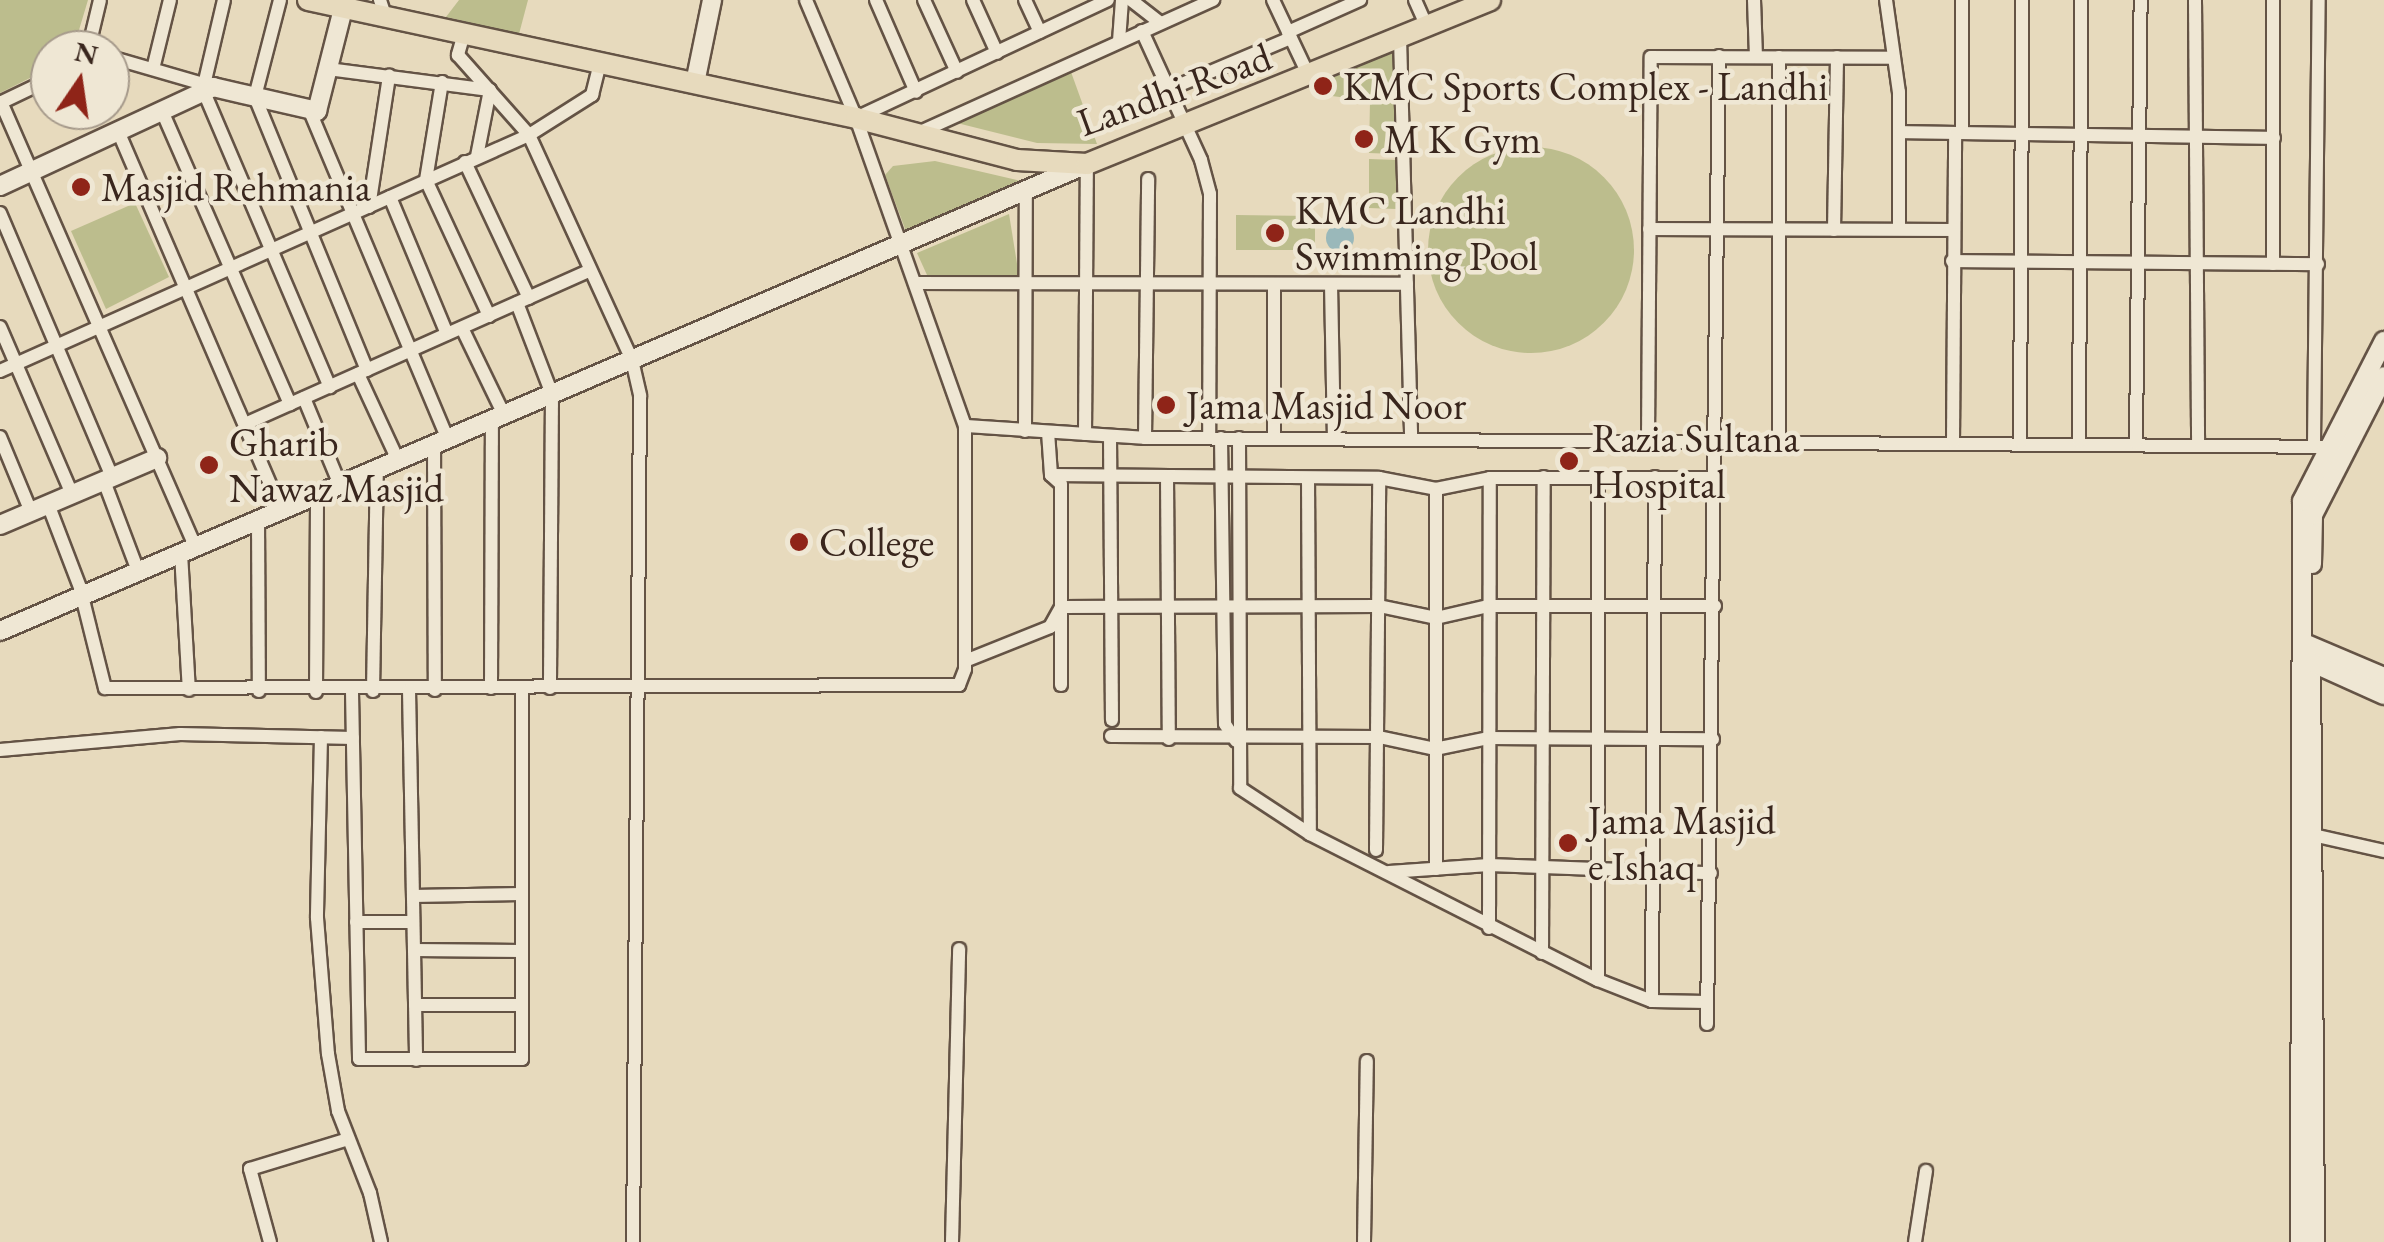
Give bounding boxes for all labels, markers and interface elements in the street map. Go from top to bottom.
north arrow [30,30,130,130]
street label: Landhi Road [1071,32,1277,146]
text: N [71,33,101,73]
place label: KMC Sports Complex - Landhi [1343,62,1828,110]
marker: KMC Sports Complex - Landhi [1312,75,1334,97]
place label: M K Gym [1384,115,1541,163]
marker: M K Gym [1353,128,1375,150]
place label: Masjid Rehmania [101,163,371,211]
marker: Masjid Rehmania [70,176,92,198]
place label: KMC Landhi Swimming Pool [1295,186,1538,280]
marker: KMC Landhi Swimming Pool [1264,222,1286,244]
place label: Jama Masjid Noor [1186,381,1466,429]
marker: Jama Masjid Noor [1155,394,1177,416]
place label: Razia Sultana Hospital [1592,414,1799,508]
place label: Gharib Nawaz Masjid [229,418,444,512]
marker: Razia Sultana Hospital [1556,448,1582,474]
marker: Gharib Nawaz Masjid [198,454,220,476]
place label: College [819,518,934,566]
marker: College [788,531,810,553]
place label: Jama Masjid e Ishaq [1588,796,1776,890]
marker: Jama Masjid e Ishaq [1557,832,1579,854]

